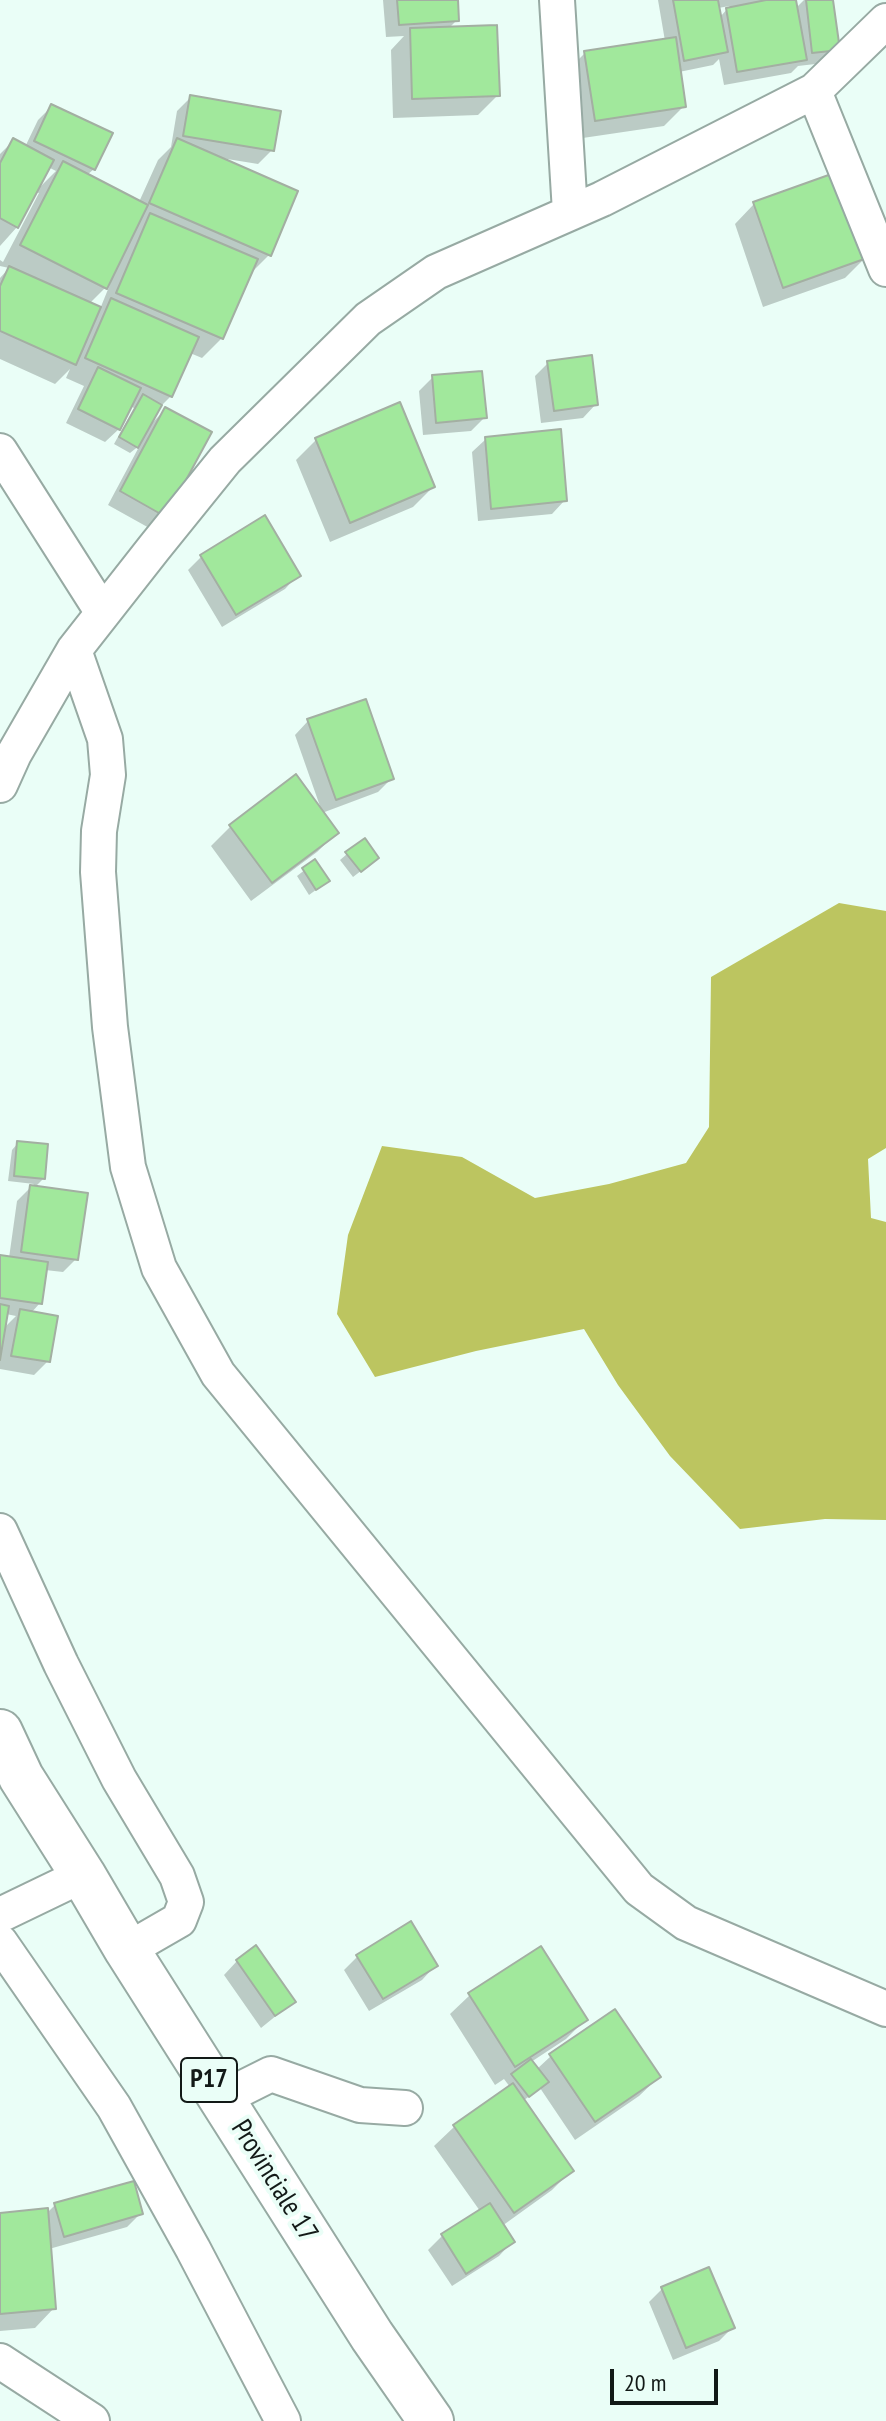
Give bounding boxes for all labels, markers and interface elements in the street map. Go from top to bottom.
road number: P17 [181,2058,237,2102]
street label: Provinciale 17 [223,2114,325,2248]
scale bar [614,2353,722,2403]
text: 20 m [624,2367,666,2398]

